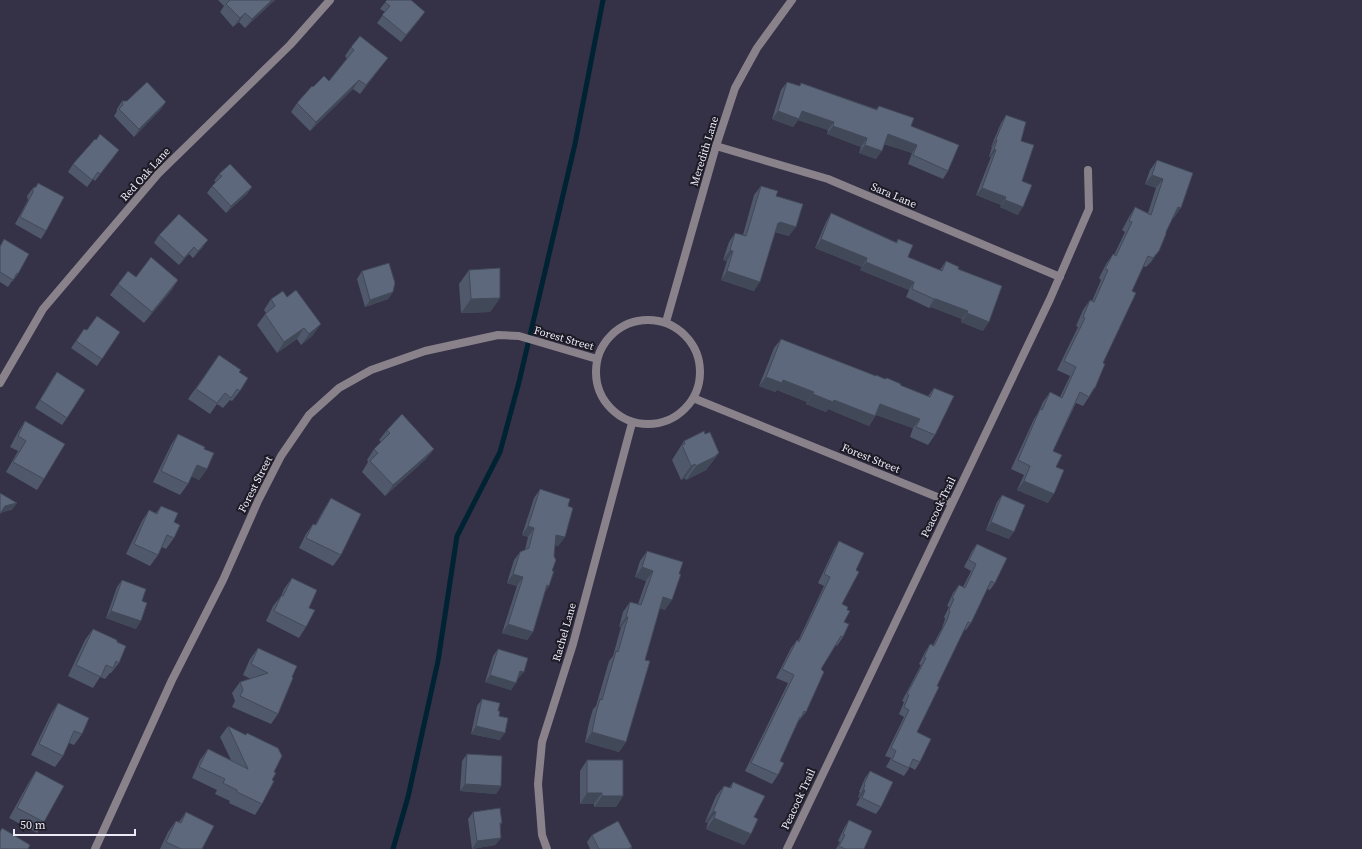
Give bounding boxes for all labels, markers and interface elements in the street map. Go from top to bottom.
street label: Meredith Lane [687,114,722,188]
street label: Red Oak Lane [117,144,174,205]
street label: Sara Lane [869,179,919,212]
street label: Forest Street [532,323,596,354]
street label: Forest Street [840,440,903,477]
street label: Forest Street [235,453,276,515]
street label: Peacock Trail [917,475,960,540]
street label: Rachel Lane [549,601,580,663]
street label: Peacock Trail [778,766,819,832]
scale bar [14,811,135,837]
text: 50 m [20,817,46,833]

